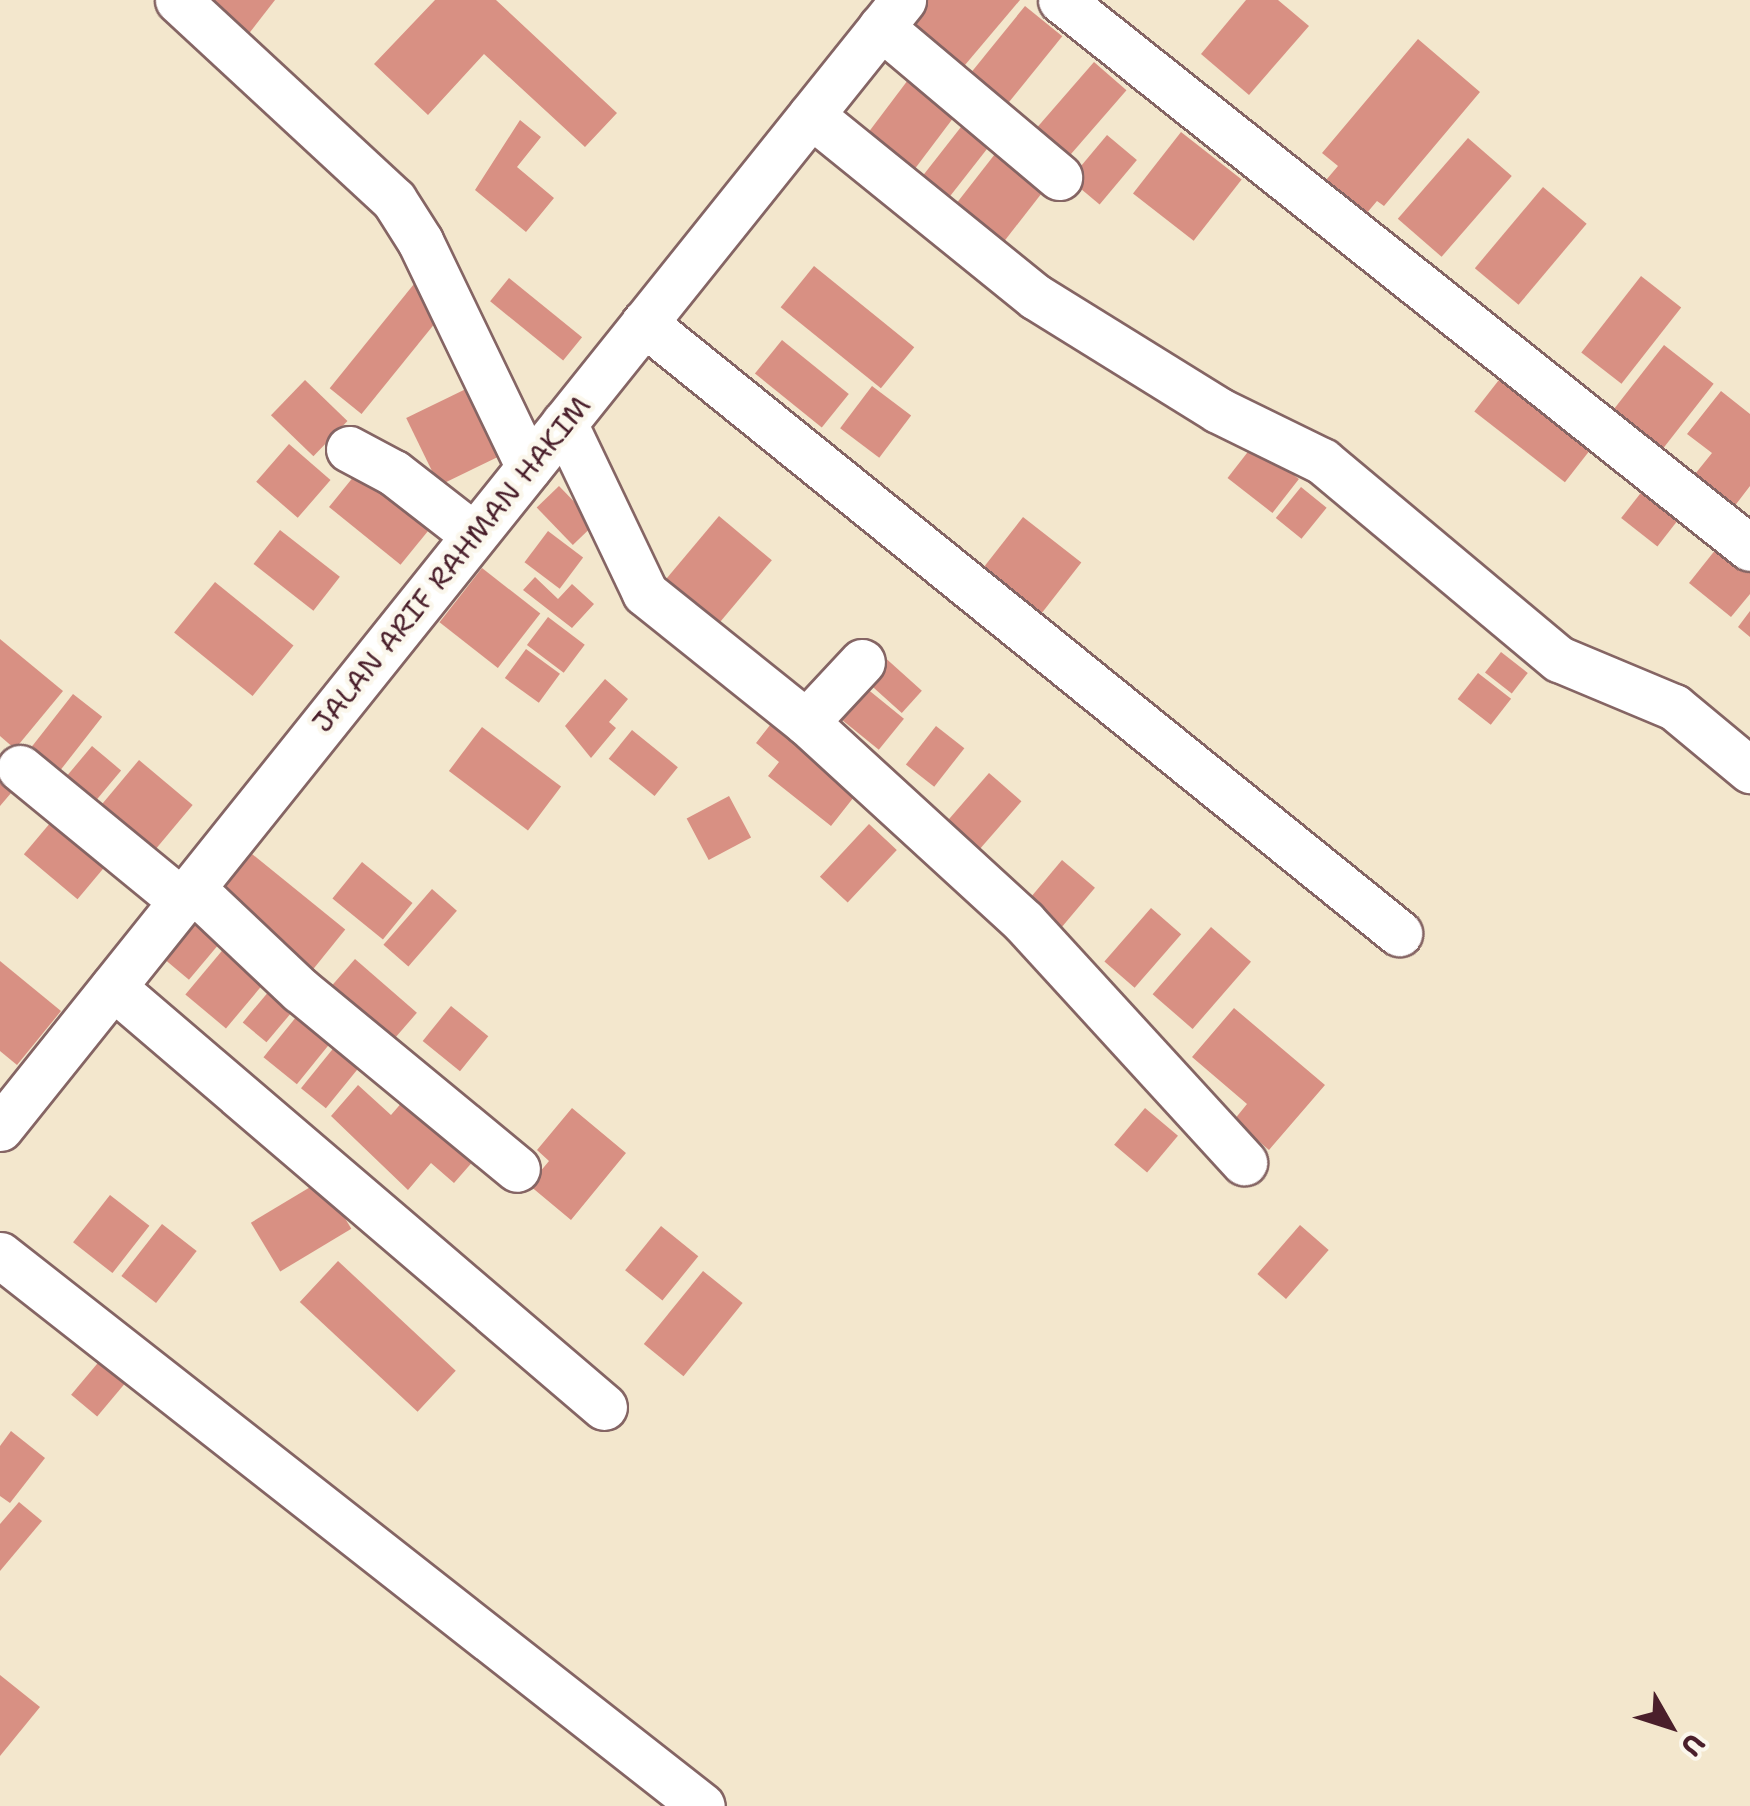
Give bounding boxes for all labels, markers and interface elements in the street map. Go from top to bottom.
street label: JALAN ARIF RAHMAN HAKIM [305,389,597,739]
north arrow [1620,1676,1720,1776]
text: U [1673,1725,1714,1764]

